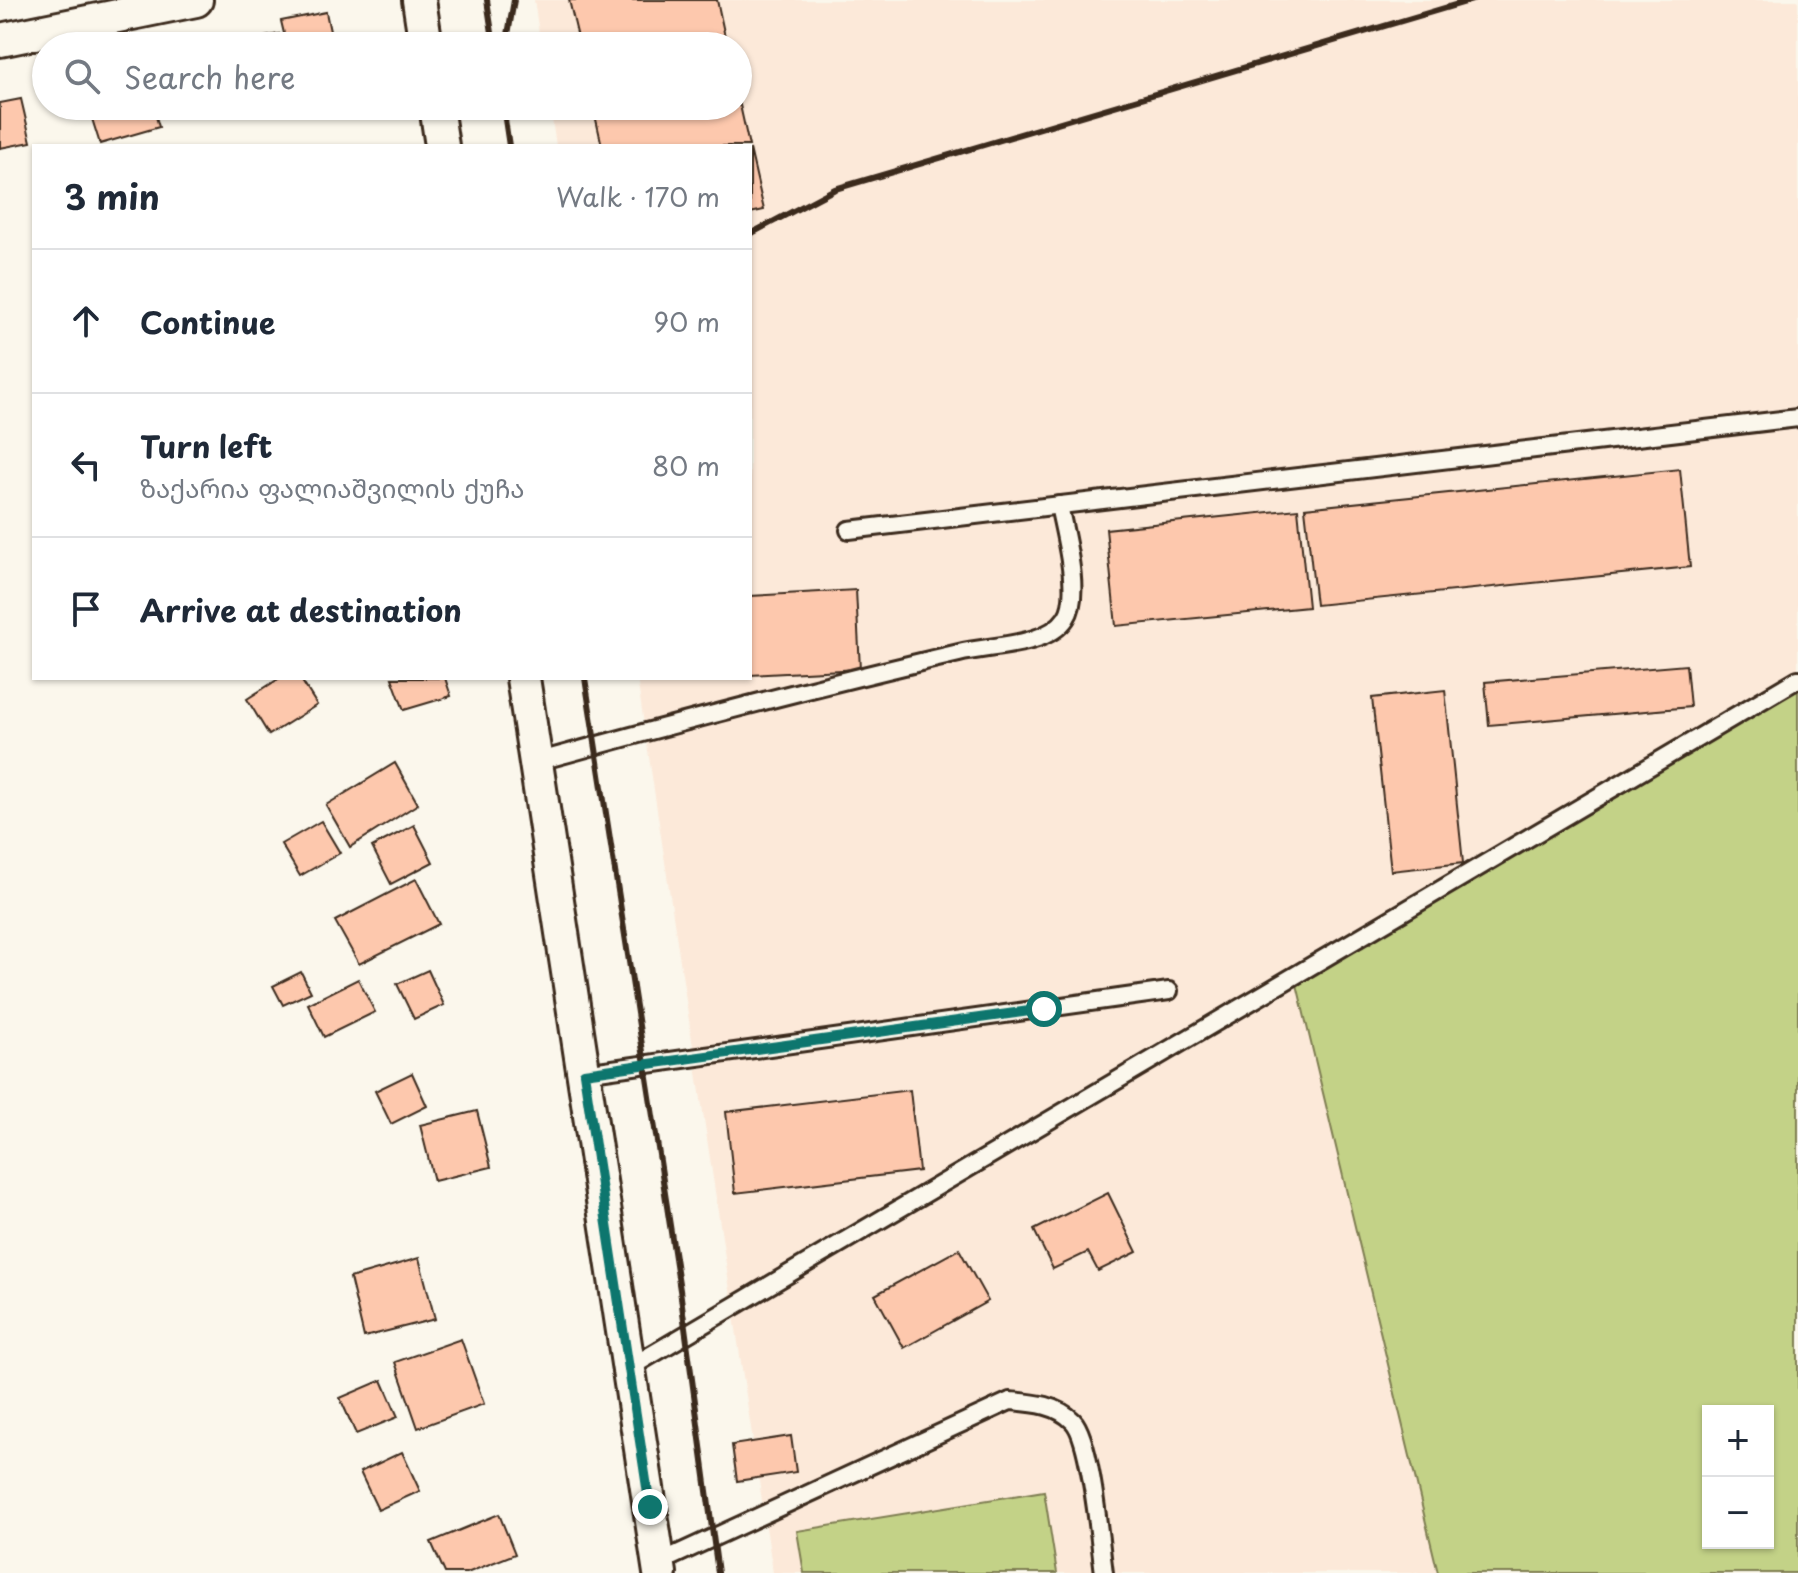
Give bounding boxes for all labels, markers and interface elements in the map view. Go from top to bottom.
search box [32,32,752,120]
icon: search [60,54,104,98]
text: Search here [124,54,296,99]
text: 3 min [64,170,160,222]
text: Walk · 170 m [556,177,720,216]
icon: ahead [64,299,108,343]
text: Continue [140,299,275,344]
text: 90 m [653,302,720,341]
text: Turn left [140,423,272,468]
icon: left [64,443,108,487]
text: 80 m [652,446,720,485]
text: ზაქარია ფალიაშვილის ქუჩა [140,468,525,507]
icon: arrive [64,587,108,631]
text: Arrive at destination [140,587,462,632]
route start [1026,991,1062,1027]
map controls [1702,1405,1774,1549]
button: + [1702,1405,1774,1477]
button: − [1702,1477,1774,1549]
route end [632,1489,668,1525]

